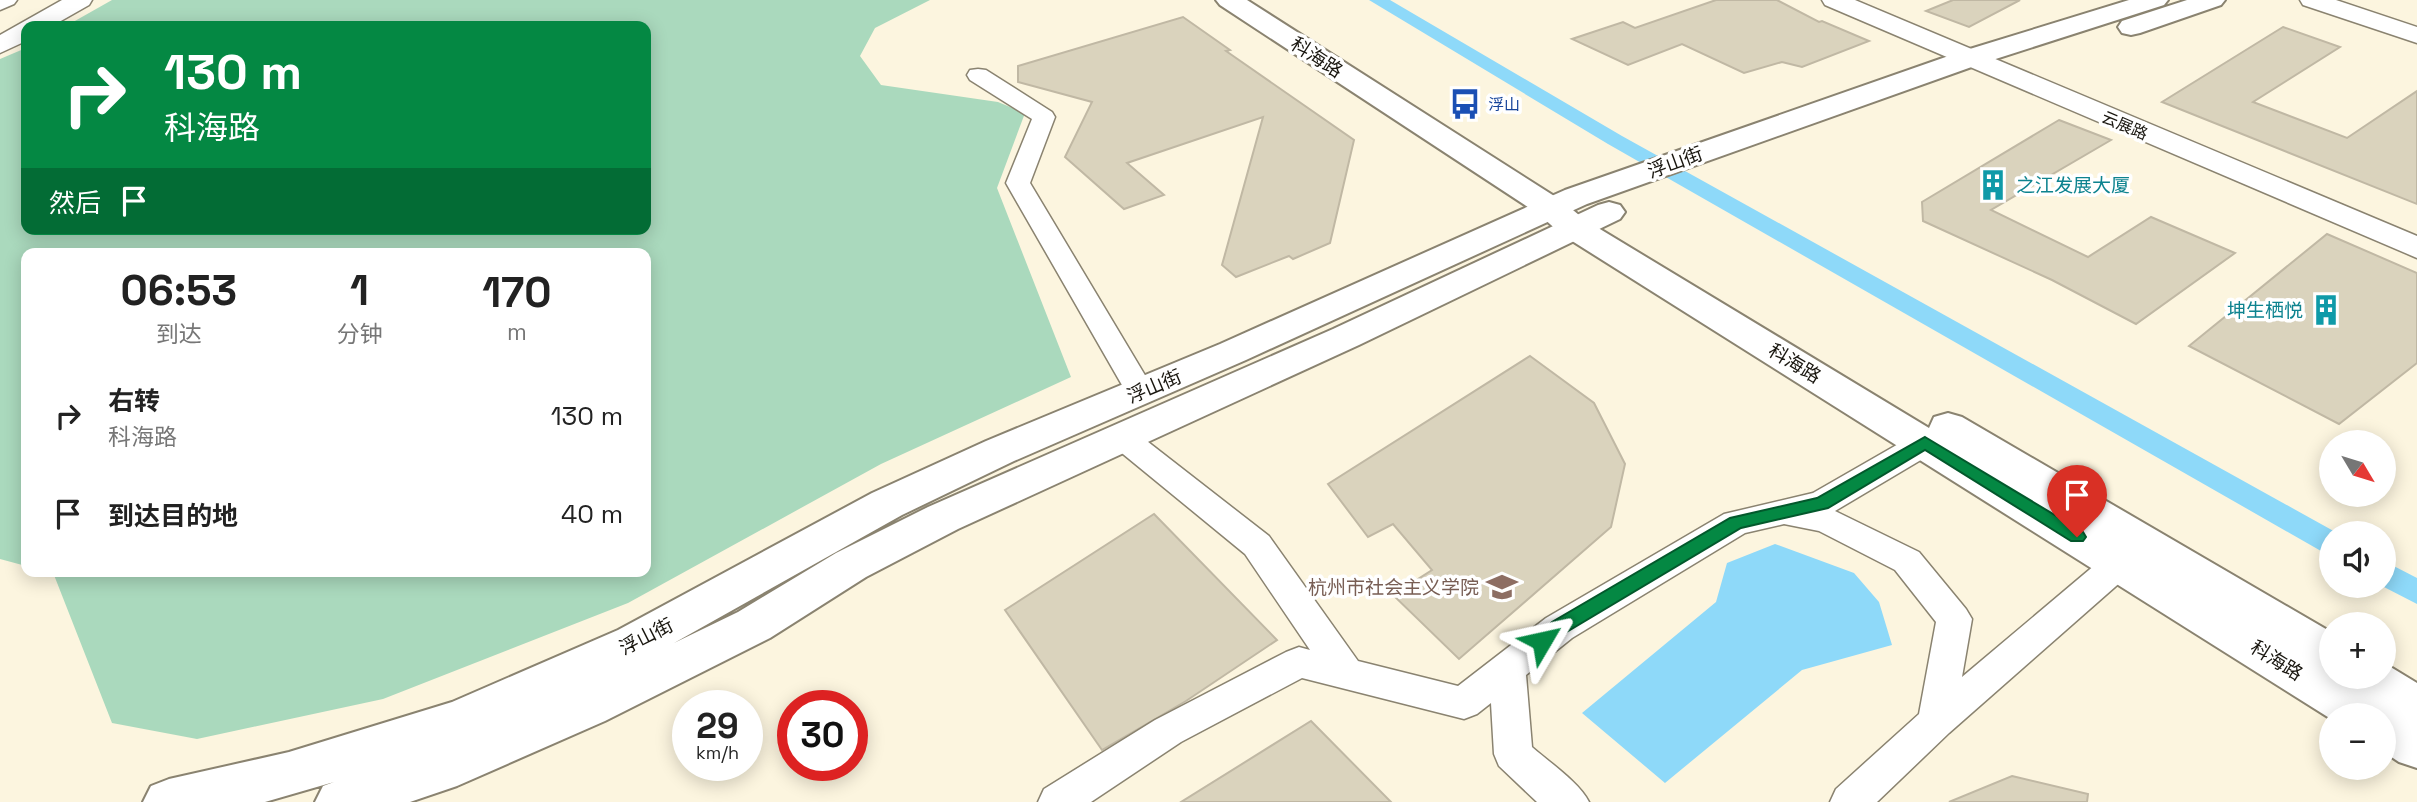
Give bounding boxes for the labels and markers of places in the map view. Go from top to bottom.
bus stop icon: 浮山 [1448,87,1482,121]
place label: 浮山 [1488,94,1520,115]
building icon: 之江发展大厦 [1976,168,2010,202]
place label: 之江发展大厦 [2016,173,2130,198]
building icon: 坤生栖悦 [2309,293,2343,327]
place label: 坤生栖悦 [2227,298,2303,323]
pin [2047,465,2107,537]
school or university icon: 杭州市社会主义学院 [1485,570,1519,604]
place label: 杭州市社会主义学院 [1308,575,1479,600]

